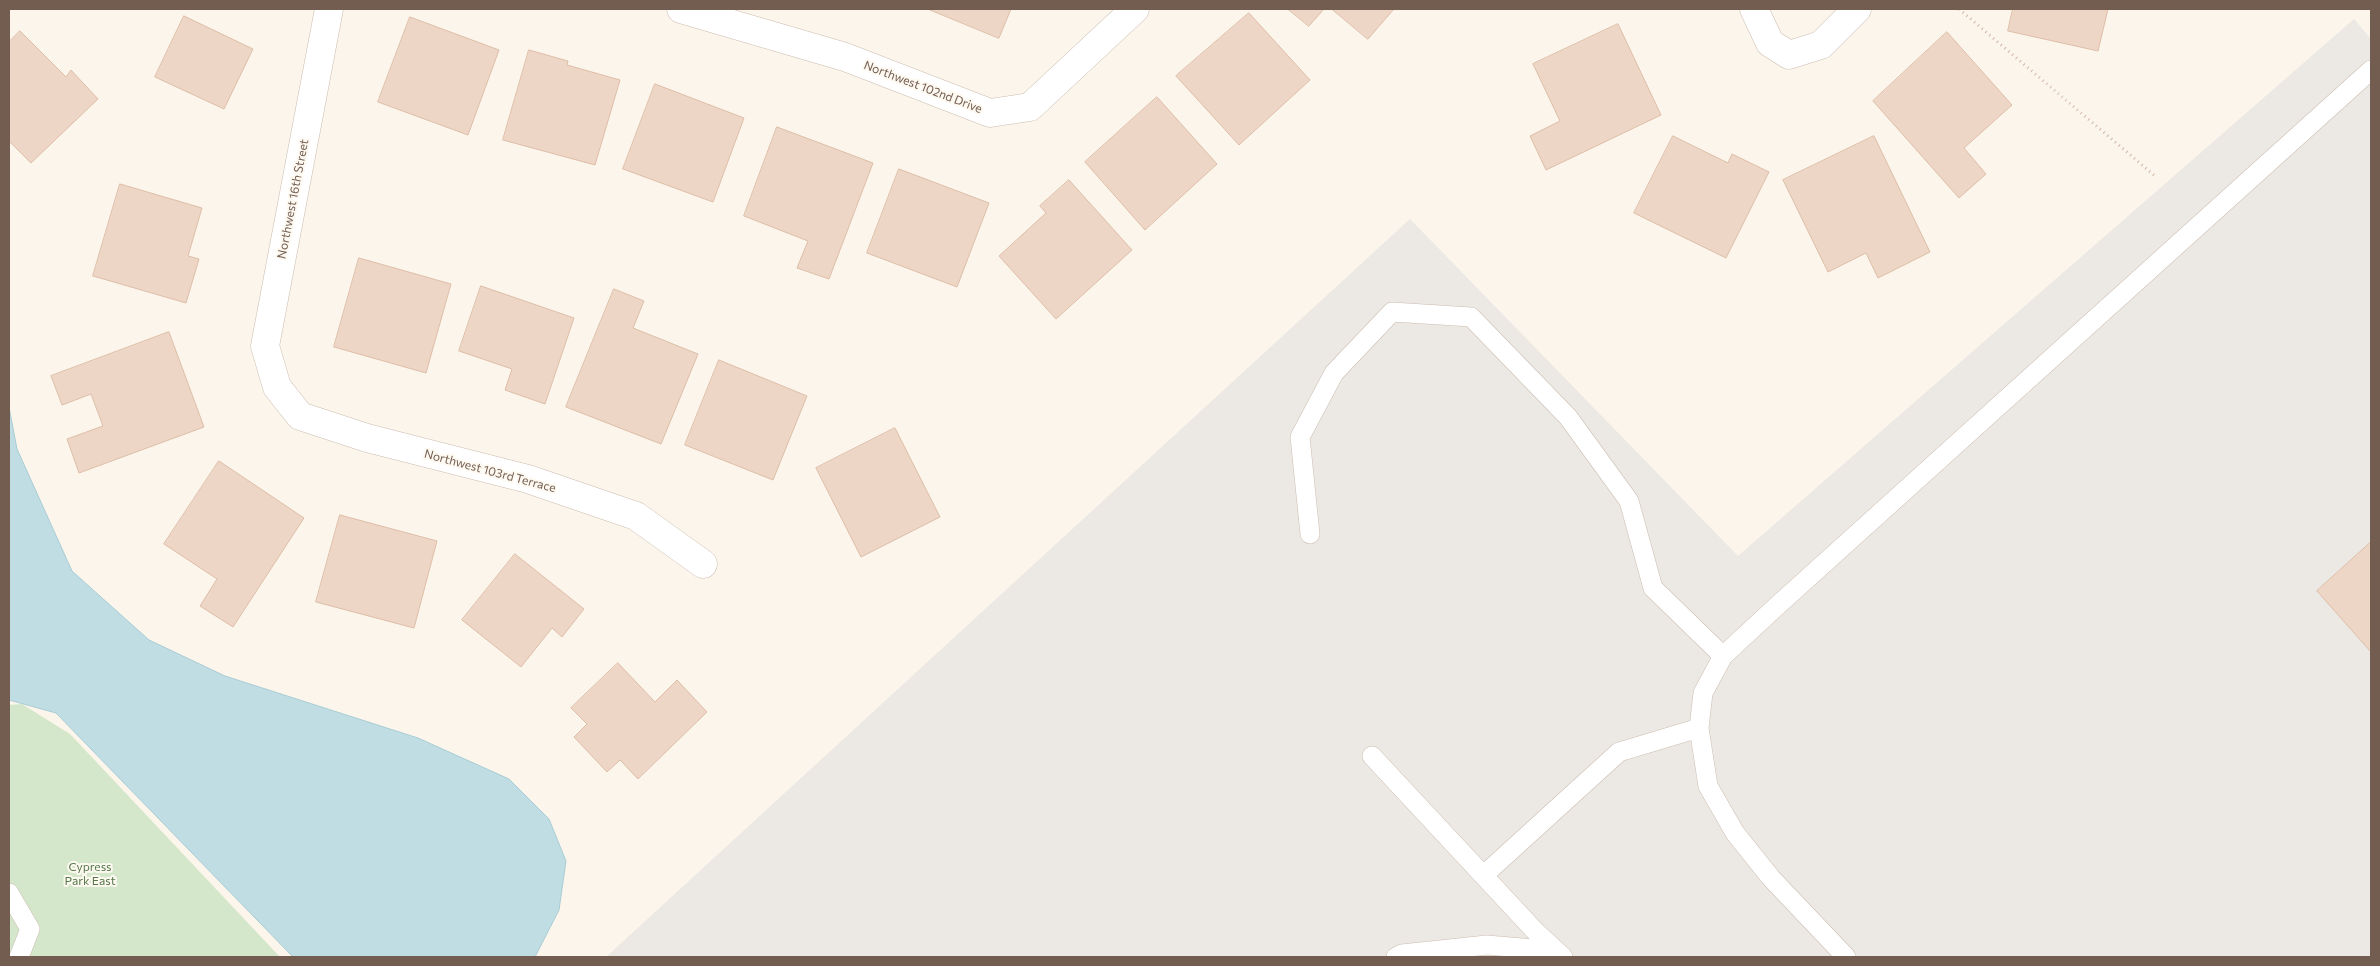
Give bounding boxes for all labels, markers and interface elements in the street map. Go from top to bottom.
street label: Northwest 102nd Drive [862,58,984,116]
street label: Northwest 16th Street [274,138,312,260]
street label: Northwest 103rd Terrace [423,446,557,496]
park label: Cypress Park East [64,860,116,888]

